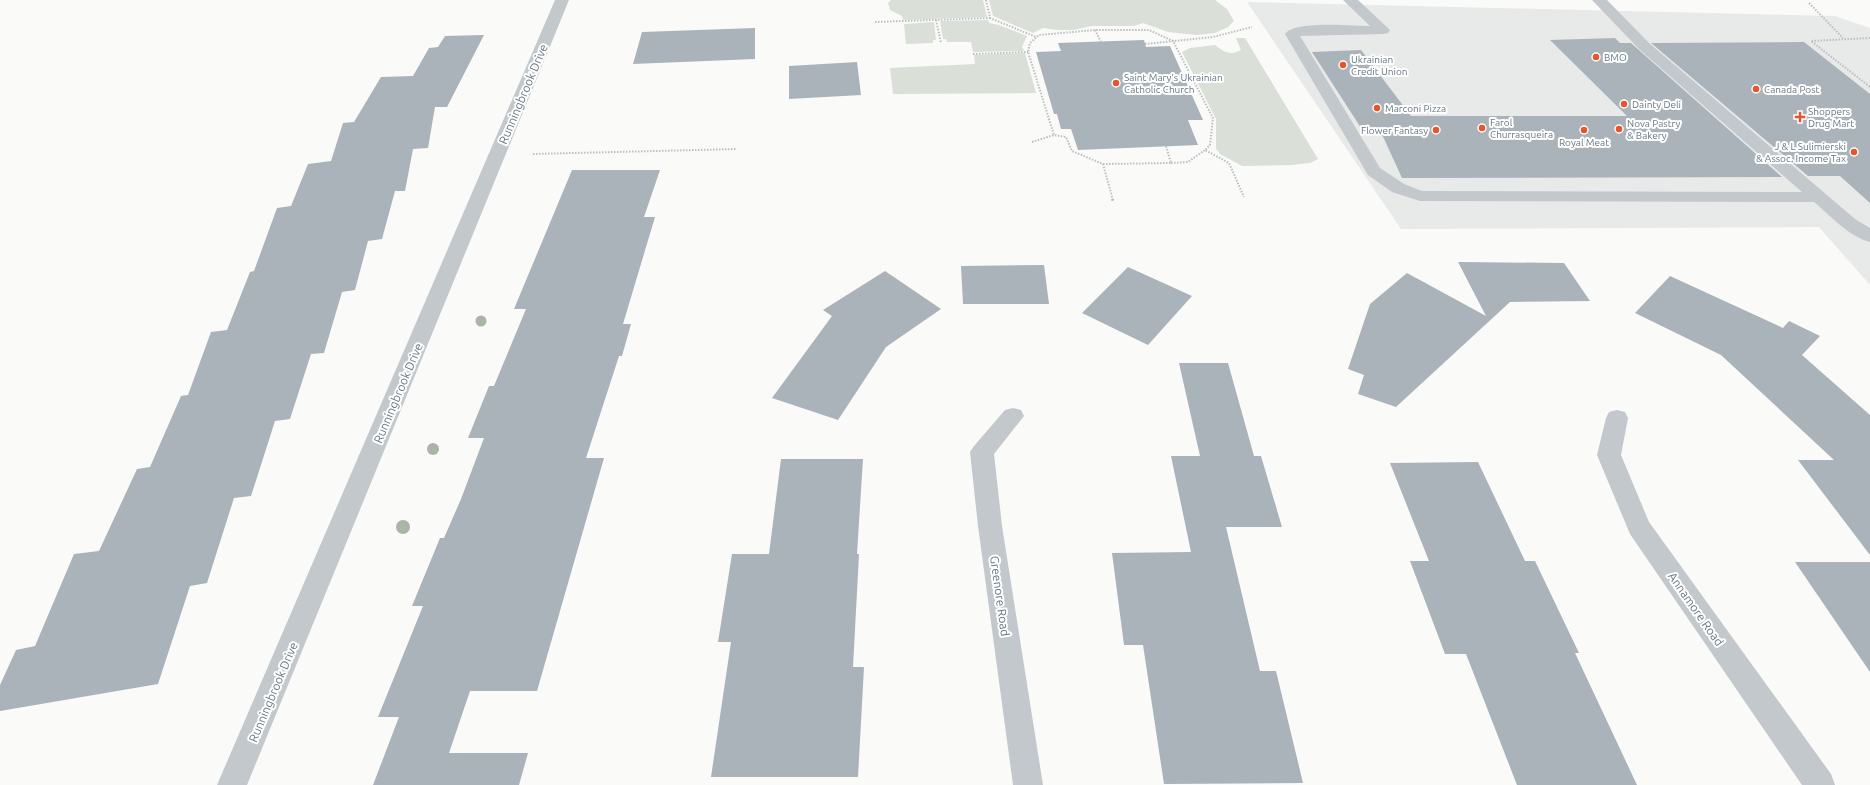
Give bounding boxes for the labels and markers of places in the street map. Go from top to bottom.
marker: BMO [1591,52,1601,62]
place label: BMO [1604,52,1627,63]
place label: Ukrainian Credit Union [1351,54,1407,77]
marker: Ukrainian Credit Union [1338,60,1348,70]
place label: Saint Mary's Ukrainian Catholic Church [1124,72,1223,95]
marker: Saint Mary's Ukrainian Catholic Church [1111,78,1121,88]
marker: Canada Post [1751,84,1761,94]
place label: Canada Post [1764,84,1819,95]
marker: Dainty Deli [1619,99,1629,109]
place label: Dainty Deli [1632,99,1681,110]
marker: Marconi Pizza [1372,103,1382,113]
place label: Marconi Pizza [1385,103,1446,114]
place label: Shoppers Drug Mart [1808,106,1854,129]
marker: Shoppers Drug Mart [1795,112,1805,122]
place label: Farol Churrasqueira [1490,117,1553,140]
place label: Nova Pastry & Bakery [1627,118,1681,141]
marker: Farol Churrasqueira [1477,123,1487,133]
marker: Nova Pastry & Bakery [1614,124,1624,134]
place label: Flower Fantasy [1361,125,1428,136]
marker: Flower Fantasy [1431,125,1441,135]
marker: Royal Meat [1579,125,1589,135]
place label: Royal Meat [1559,137,1609,148]
place label: J & L Sulimierski & Assoc. Income Tax [1756,141,1846,164]
marker: J & L Sulimierski & Assoc. Income Tax [1849,147,1859,157]

